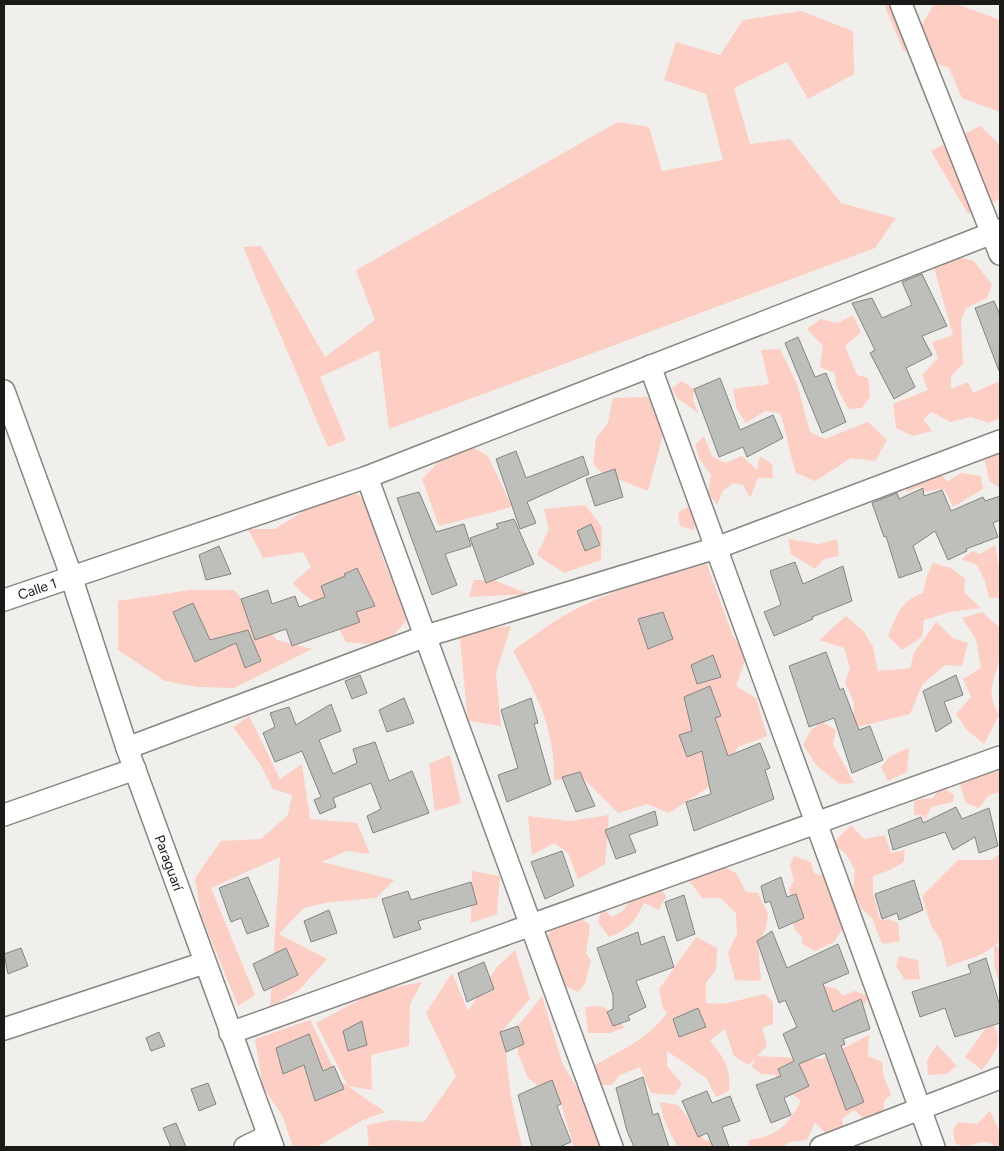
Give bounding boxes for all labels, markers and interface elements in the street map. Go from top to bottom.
street label: Calle 1 [15,574,59,603]
street label: Paraguarí [151,833,187,894]

